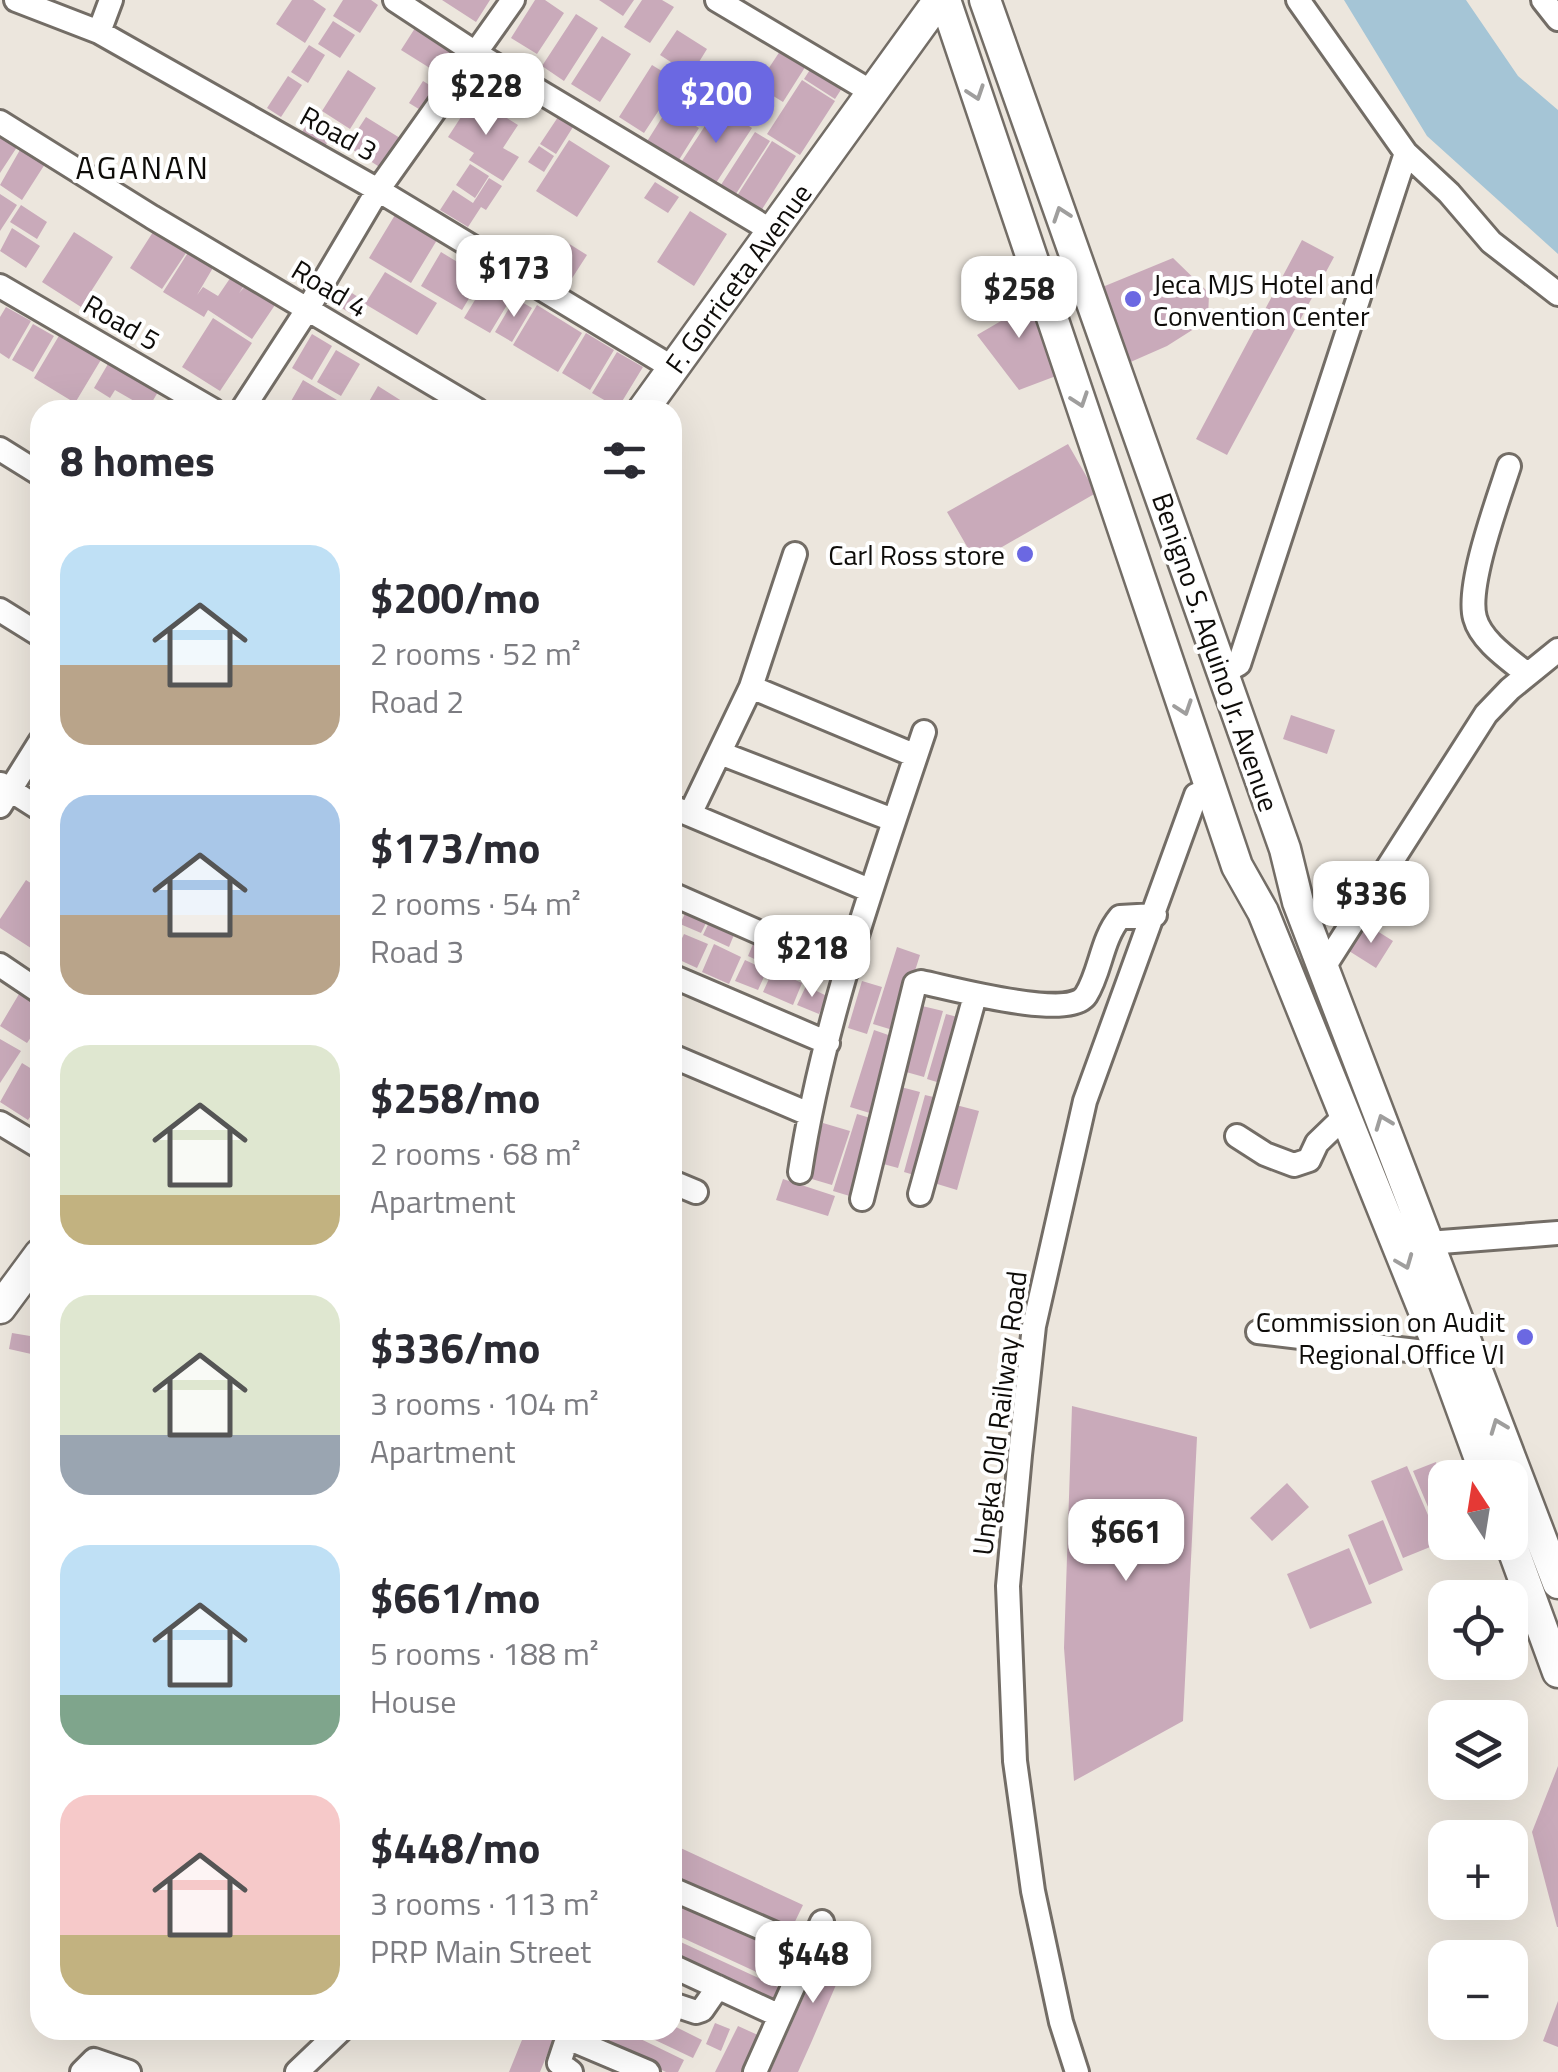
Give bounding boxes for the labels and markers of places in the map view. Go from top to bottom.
pin: $228 [427,53,545,138]
pin: $200 [657,61,775,146]
pin: $173 [455,235,573,320]
pin: $258 [960,256,1078,341]
place label: Jeca MJS Hotel and Convention Center [1153,262,1374,337]
marker: Jeca MJS Hotel and Convention Center [1122,288,1144,310]
place label: Carl Ross store [828,533,1005,576]
marker: Carl Ross store [1014,543,1036,565]
pin: $336 [1312,861,1430,946]
pin: $218 [753,915,871,1000]
place label: Commission on Audit Regional Office VI [1256,1300,1505,1375]
marker: Commission on Audit Regional Office VI [1514,1326,1536,1348]
pin: $661 [1067,1499,1185,1584]
pin: $448 [754,1921,872,2006]

